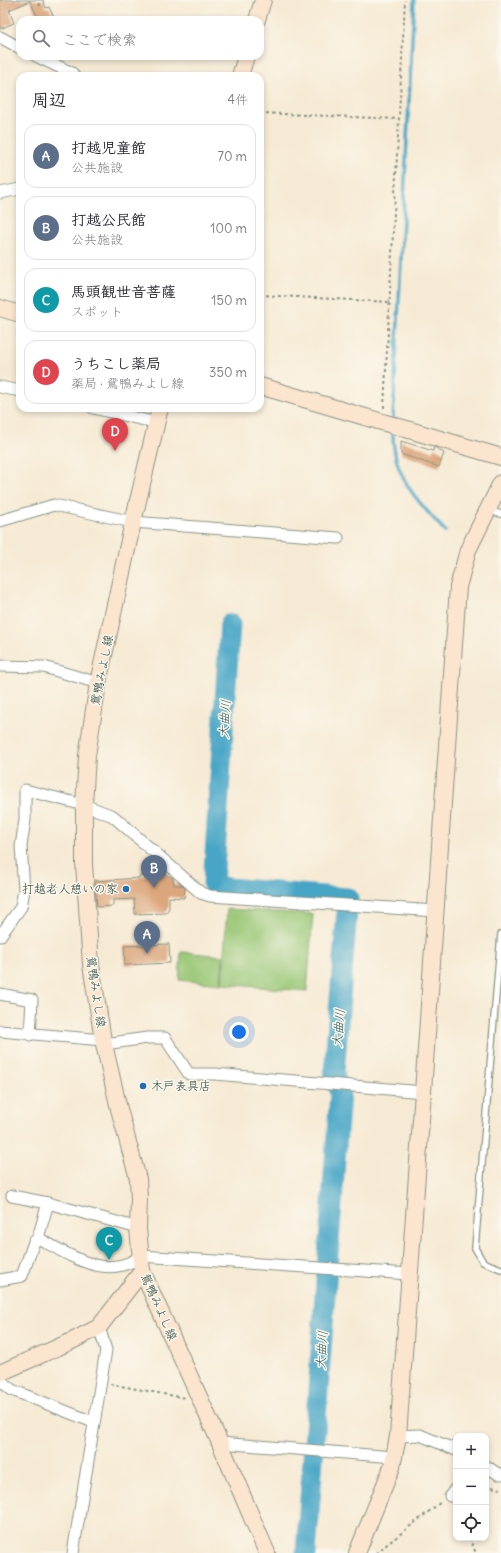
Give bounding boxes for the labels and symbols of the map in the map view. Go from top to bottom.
pin: D [102,418,128,451]
street label: 鴛鴨みよし線 [87,633,116,707]
water label: 大曲川 [215,699,234,739]
pin: B [141,855,167,888]
place label: 打越老人憩いの家 [22,881,118,896]
marker: 打越老人憩いの家 [121,884,131,894]
pin: A [134,921,160,954]
street label: 鴛鴨みよし線 [83,955,110,1029]
water label: 大曲川 [328,1008,349,1048]
your location [229,1022,249,1042]
place label: 木戸表具店 [151,1078,211,1093]
marker: 木戸表具店 [138,1081,148,1091]
pin: C [96,1227,122,1260]
street label: 鴛鴨みよし線 [138,1271,181,1343]
water label: 大曲川 [312,1330,331,1370]

